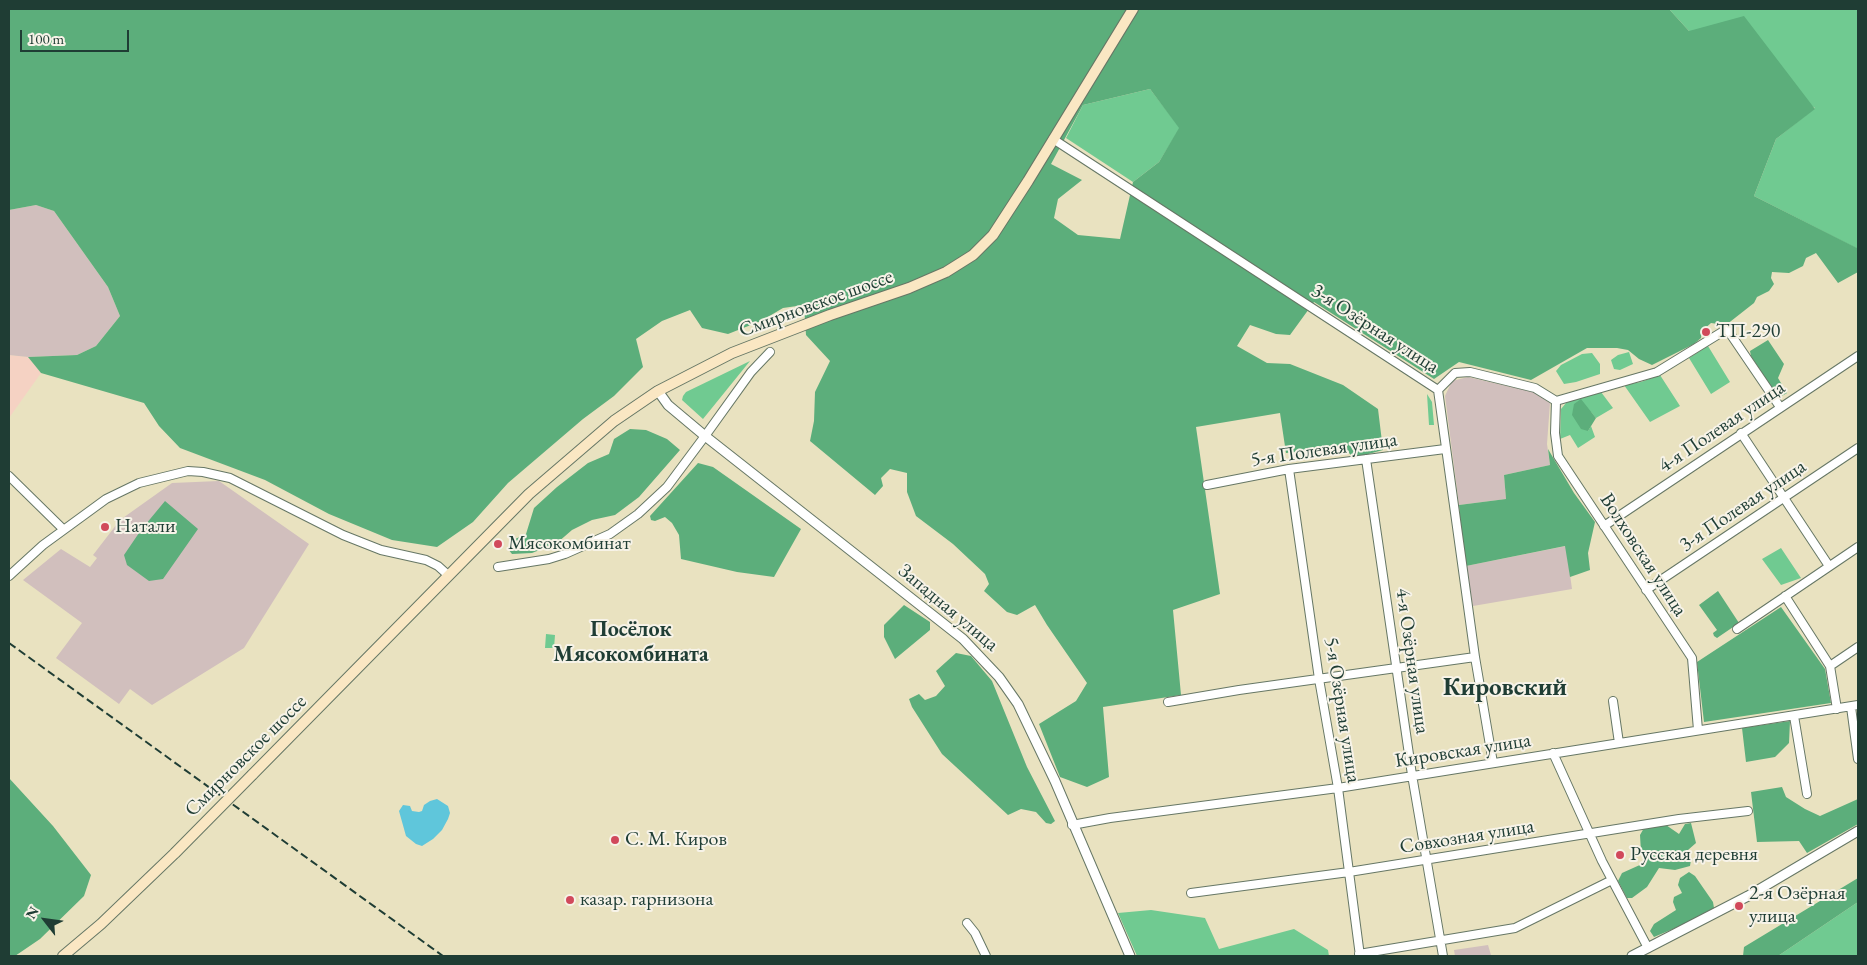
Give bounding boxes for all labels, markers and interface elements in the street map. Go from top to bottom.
scale bar [22,20,131,52]
text: 100 m [28,29,64,48]
street label: Смирновское шоссе [736,265,896,343]
street label: 3-я Озёрная улица [1307,279,1443,379]
place label: ТП-290 [1716,320,1780,344]
marker: ТП-290 [1700,326,1712,338]
street label: 4-я Полевая улица [1654,376,1790,478]
street label: 5-я Полевая улица [1249,428,1399,472]
street label: 3-я Полевая улица [1675,455,1811,557]
street label: Волховская улица [1594,489,1692,621]
place label: Натали [115,515,176,539]
marker: Натали [99,521,111,533]
place label: Мясокомбинат [508,532,631,556]
marker: Мясокомбинат [492,538,504,550]
street label: Западная улица [893,559,1003,657]
street label: 4-я Озёрная улица [1390,586,1434,736]
district label: Посёлок Мясокомбината [553,617,709,668]
street label: 5-я Озёрная улица [1319,635,1365,785]
district label: Кировский [1443,673,1567,703]
street label: Смирновское шоссе [180,690,312,822]
street label: Кировская улица [1393,728,1533,774]
street label: Совхозная улица [1398,815,1536,859]
place label: С. М. Киров [625,828,727,852]
marker: С. М. Киров [609,834,621,846]
place label: Русская деревня [1630,843,1758,867]
marker: Русская деревня [1614,849,1626,861]
place label: 2-я Озёрная улица [1749,882,1845,929]
place label: казар. гарнизона [580,888,713,912]
marker: казар. гарнизона [564,894,576,906]
north arrow [20,895,70,945]
marker: 2-я Озёрная улица [1733,900,1745,912]
text: N [21,903,43,922]

